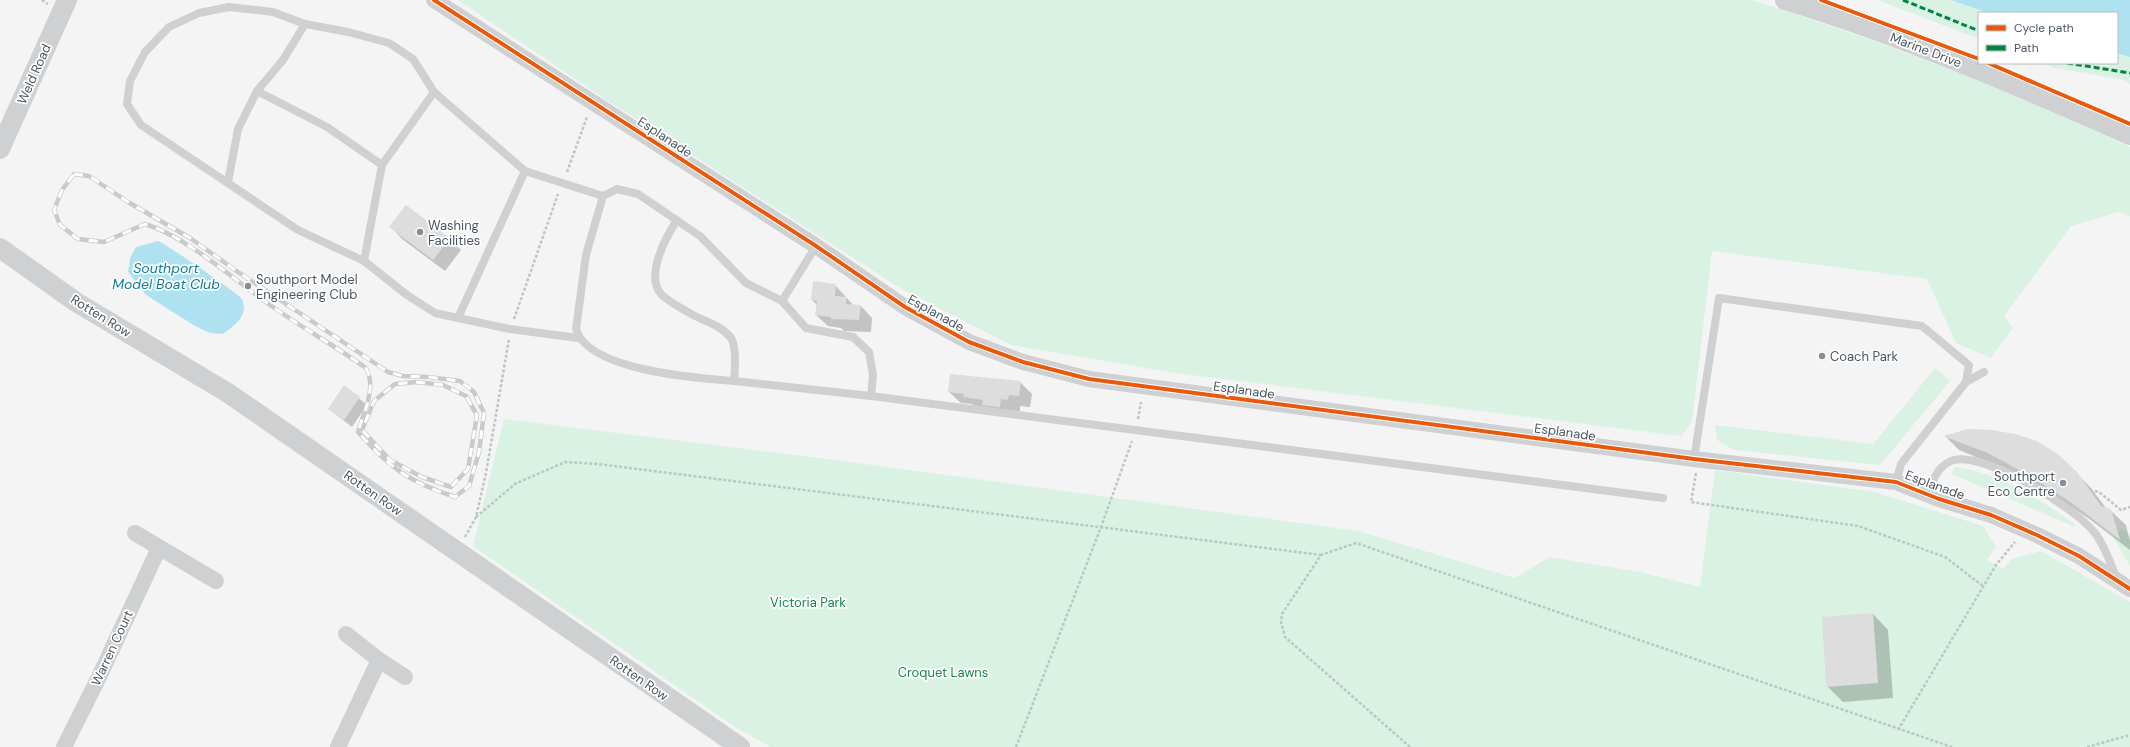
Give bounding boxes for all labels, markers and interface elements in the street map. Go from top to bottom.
legend [1978,12,2118,64]
text: Cycle path [2014,20,2074,36]
street label: Marine Drive [1888,29,1964,71]
text: Path [2014,40,2039,56]
street label: Weld Road [13,41,55,107]
street label: Esplanade [634,113,696,161]
place label: Washing Facilities [428,217,480,249]
marker: Washing Facilities [415,227,425,237]
water label: Southport Model Boat Club [112,259,220,293]
place label: Southport Model Engineering Club [256,271,358,303]
marker: Southport Model Engineering Club [243,281,253,291]
street label: Rotten Row [68,291,134,341]
street label: Esplanade [905,291,967,335]
place label: Coach Park [1830,348,1899,365]
marker: Coach Park [1817,351,1827,361]
street label: Esplanade [1212,377,1276,403]
street label: Esplanade [1533,419,1597,445]
street label: Esplanade [1903,466,1967,504]
street label: Rotten Row [340,467,406,519]
place label: Southport Eco Centre [1988,468,2055,500]
marker: Southport Eco Centre [2058,478,2068,488]
park label: Victoria Park [770,594,846,611]
street label: Warren Court [87,608,137,688]
street label: Rotten Row [606,652,672,704]
park label: Croquet Lawns [898,664,988,681]

